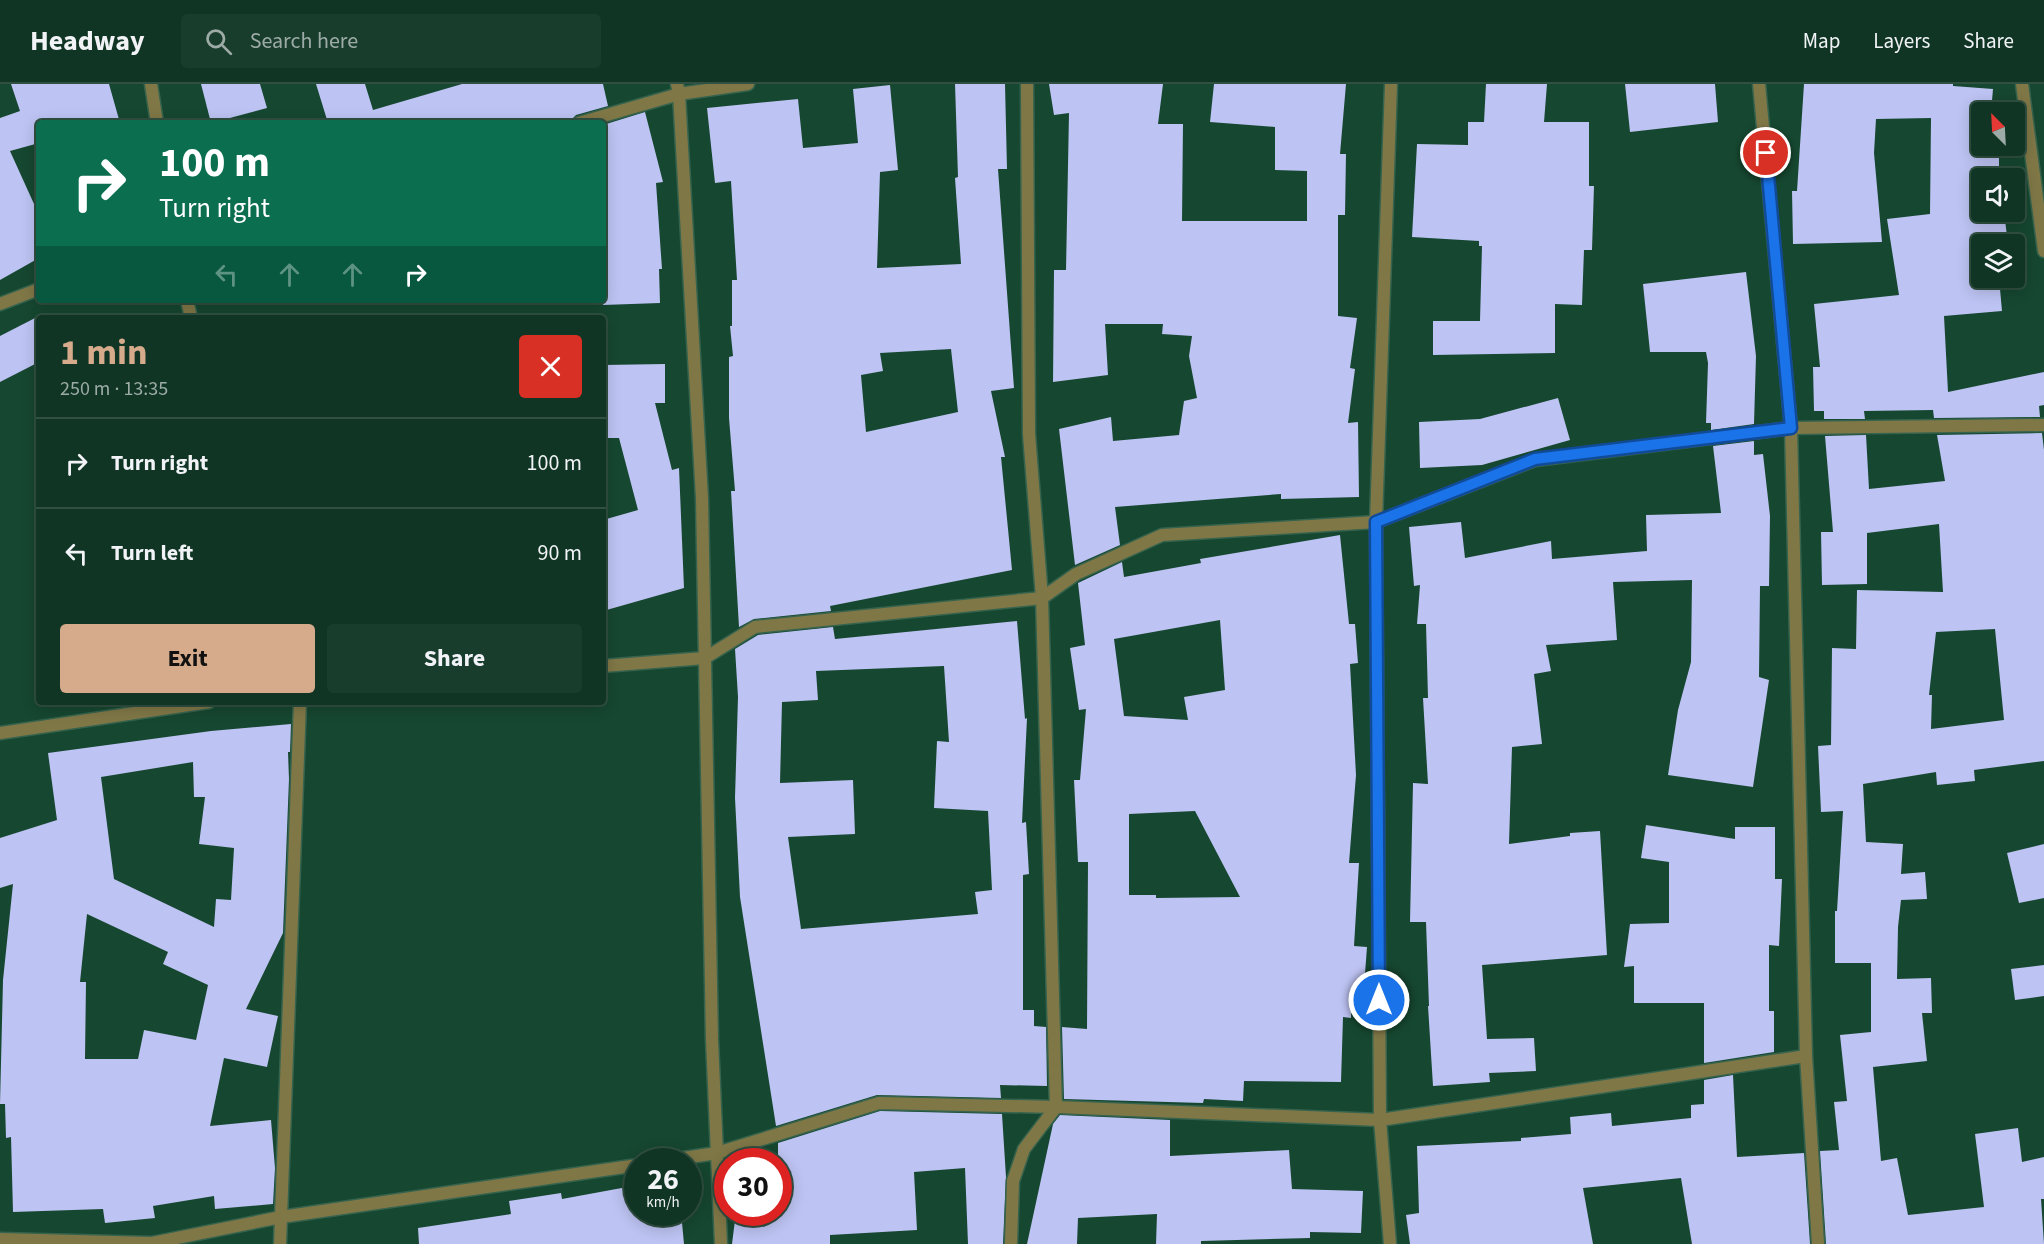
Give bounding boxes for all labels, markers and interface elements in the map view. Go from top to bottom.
search box [181,14,601,68]
text: Headway [30,21,145,61]
icon: search [202,25,235,58]
text: Search here [250,25,358,57]
text: Map [1803,26,1840,56]
text: Layers [1873,26,1930,56]
text: Share [1963,26,2014,56]
north arrow [1971,102,2025,156]
map controls [1971,102,2025,288]
pin [1740,127,1791,178]
text: 100 m [159,133,270,193]
icon: arrive [1749,136,1782,169]
icon: right [60,144,138,222]
button: sound [1971,168,2025,222]
text: Turn right [159,189,270,228]
button: layers [1971,234,2025,288]
icon: left [210,258,243,291]
icon: ahead [273,258,306,291]
icon: ahead [336,258,369,291]
icon: right [399,258,432,291]
text: 1 min [60,327,148,378]
button: close [519,335,582,398]
text: 250 m · 13:35 [60,375,168,403]
icon: right [60,447,93,480]
text: Turn right [111,447,208,479]
text: 100 m [527,447,582,479]
icon: left [60,537,93,570]
text: Turn left [111,537,193,569]
text: 90 m [537,537,582,569]
button: Exit [60,624,315,693]
button: Share [327,624,582,693]
position arrow [1347,968,1411,1032]
speed limit sign: 30 [714,1148,792,1226]
text: 26 [647,1158,679,1201]
text: km/h [646,1192,680,1213]

